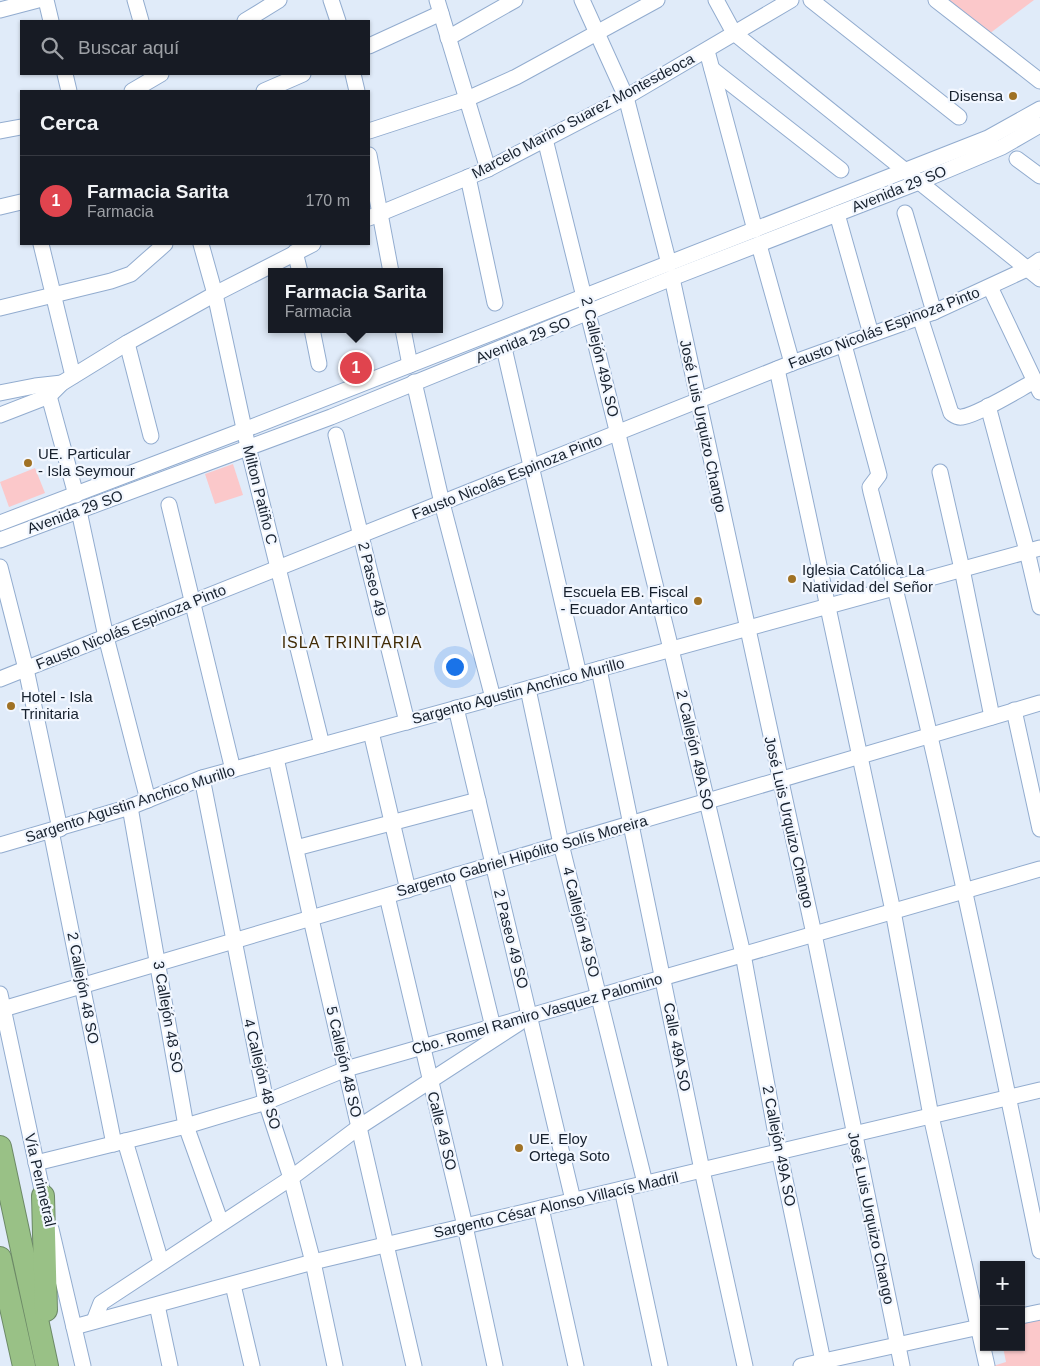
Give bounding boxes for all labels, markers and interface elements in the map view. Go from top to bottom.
search box [20,20,370,75]
icon: search [38,34,66,62]
text: Buscar aquí [78,37,179,58]
street label: Marcelo Marino Suarez Montesdeoca [469,49,697,182]
place label: Disensa [949,87,1004,104]
marker: Disensa [1007,90,1019,102]
text: Cerca [40,111,98,134]
street label: Avenida 29 SO [849,162,949,215]
text: Farmacia Sarita [87,181,229,202]
text: 1 [52,192,60,209]
text: 170 m [306,192,350,209]
text: Farmacia [87,203,154,220]
popup [268,268,443,333]
text: Farmacia Sarita [285,281,426,302]
street label: Fausto Nicolás Espinoza Pinto [786,283,982,372]
street label: 2 Callejón 49A SO [578,295,623,419]
text: Farmacia [285,303,351,320]
street label: Avenida 29 SO [473,313,573,366]
street label: José Luis Urquizo Chango [677,338,730,514]
pin: 1 [340,349,372,387]
street label: Fausto Nicolás Espinoza Pinto [409,431,604,523]
street label: Milton Patiño C [240,443,281,546]
place label: UE. Particular - Isla Seymour [38,445,135,479]
marker: UE. Particular - Isla Seymour [22,457,34,469]
street label: Avenida 29 SO [25,486,125,537]
street label: 2 Paseo 49 [355,540,390,618]
place label: Iglesia Católica La Natividad del Señor [802,561,933,595]
marker: Iglesia Católica La Natividad del Señor [786,573,798,585]
street label: Fausto Nicolás Espinoza Pinto [33,581,228,673]
place label: Escuela EB. Fiscal - Ecuador Antartico [560,583,688,617]
marker: Escuela EB. Fiscal - Ecuador Antartico [692,595,704,607]
district label: ISLA TRINITARIA [282,634,422,651]
street label: Sargento Agustin Anchico Murillo [410,654,626,727]
your location [442,654,468,680]
place label: Hotel - Isla Trinitaria [21,688,93,722]
street label: 2 Callejón 49A SO [673,688,718,812]
marker: Hotel - Isla Trinitaria [5,700,17,712]
street label: José Luis Urquizo Chango [761,734,818,910]
street label: Sargento Agustin Anchico Murillo [23,762,237,845]
street label: Sargento Gabriel Hipólito Solís Moreira [394,811,650,900]
street label: 4 Callejón 49 SO [560,865,603,979]
street label: 2 Paseo 49 SO [491,887,532,990]
street label: 2 Callejón 48 SO [64,931,103,1045]
street label: 3 Callejón 48 SO [150,960,187,1074]
street label: Cbo. Romel Ramiro Vasquez Palomino [410,970,664,1058]
street label: Calle 49A SO [661,1001,694,1093]
street label: 5 Callejón 48 SO [323,1005,366,1119]
street label: 4 Callejón 48 SO [241,1017,284,1131]
street label: 2 Callejón 49A SO [759,1084,800,1208]
street label: Calle 49 SO [424,1090,461,1172]
place label: UE. Eloy Ortega Soto [529,1130,610,1164]
street label: José Luis Urquizo Chango [845,1130,898,1306]
street label: Vía Perimetral [22,1132,59,1228]
marker: UE. Eloy Ortega Soto [513,1142,525,1154]
street label: Sargento César Alonso Villacís Madril [432,1168,680,1241]
map controls [980,1261,1025,1351]
button: + [980,1261,1025,1306]
button: − [980,1306,1025,1351]

